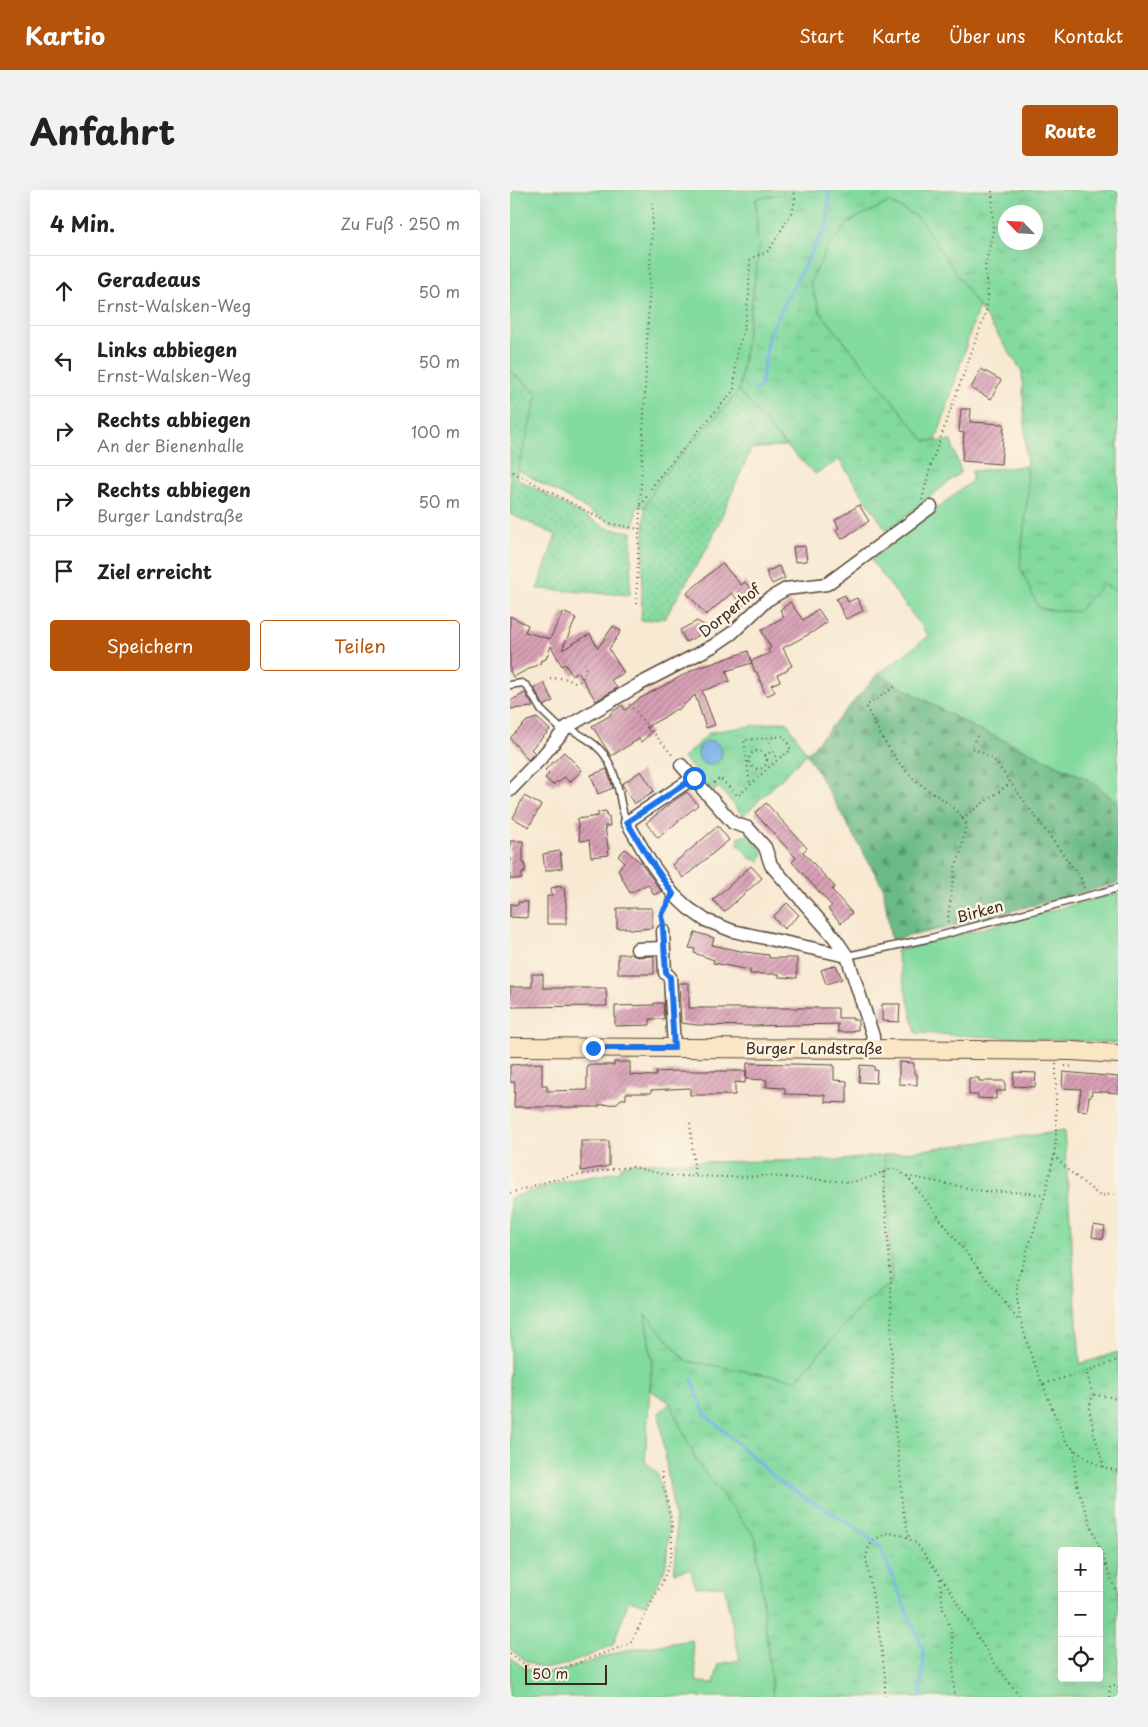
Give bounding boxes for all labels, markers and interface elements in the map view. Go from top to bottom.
text: Kartio [25,17,105,53]
text: Start [799,22,844,49]
text: Karte [872,22,921,49]
text: Über uns [949,22,1025,49]
text: Kontakt [1053,22,1123,49]
text: Anfahrt [30,104,175,157]
button: Route [1022,105,1118,156]
north arrow [998,205,1043,250]
text: 4 Min. [50,207,115,239]
text: Zu Fuß · 250 m [341,211,460,235]
text: Geradeaus [97,265,201,293]
icon: ahead [50,277,78,305]
text: 50 m [419,279,460,303]
text: Ernst-Walsken-Weg [97,293,251,317]
text: Links abbiegen [97,335,237,363]
icon: left [50,347,78,375]
text: 50 m [419,349,460,373]
text: Ernst-Walsken-Weg [97,363,251,387]
text: Rechts abbiegen [97,405,251,433]
icon: right [50,417,78,445]
text: 100 m [411,419,460,443]
text: An der Bienenhalle [97,433,244,457]
text: Rechts abbiegen [97,475,251,503]
icon: right [50,487,78,515]
text: 50 m [419,489,460,513]
text: Burger Landstraße [97,503,243,527]
icon: arrive [50,557,78,585]
text: Ziel erreicht [97,557,212,585]
street label: Dorperhof [693,577,766,642]
button: Speichern [50,620,250,671]
button: Teilen [260,620,460,671]
route start [683,767,706,790]
street label: Birken [954,893,1006,928]
street label: Burger Landstraße [746,1036,883,1059]
route end [582,1037,605,1060]
map controls [1058,1547,1103,1682]
button: + [1058,1547,1103,1592]
button: − [1058,1592,1103,1637]
button: locate [1058,1637,1103,1682]
scale bar [525,1662,608,1685]
text: 50 m [532,1663,568,1684]

